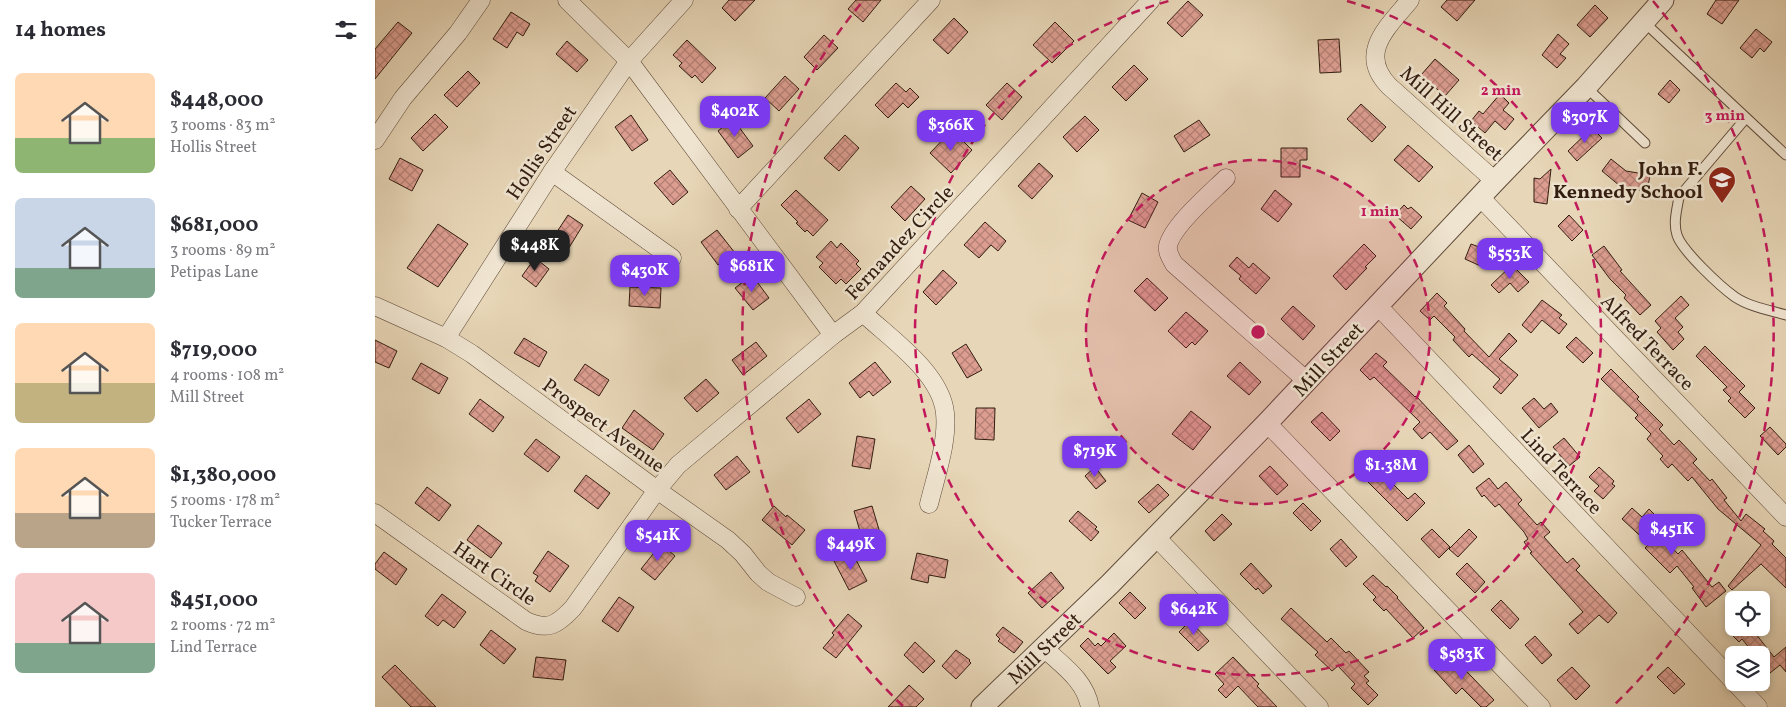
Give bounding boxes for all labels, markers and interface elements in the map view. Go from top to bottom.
text: 14 homes [15,16,106,45]
icon: filters [332,16,360,44]
street label: Mill Hill Street [1393,61,1508,168]
text: 2 min [1481,81,1521,102]
text: $448,000 [170,86,263,115]
icon: home [55,93,115,153]
pin: $402K [700,96,770,138]
street label: Hollis Street [501,100,585,206]
text: $402K [711,101,759,123]
pin: $307K [1550,102,1620,144]
text: 3 min [1705,106,1745,127]
text: $307K [1562,107,1608,129]
pin: $366K [916,110,986,152]
text: 3 rooms · 83 m² [170,115,275,137]
text: $366K [928,115,974,137]
text: Hollis Street [170,137,257,159]
place label: John F. Kennedy School [1553,156,1703,207]
school or university icon: John F. Kennedy School [1707,165,1737,204]
street label: Fernandez Circle [840,180,961,307]
text: 1 min [1361,202,1399,223]
text: $681,000 [170,211,258,240]
icon: home [55,218,115,278]
pin: $448K [500,230,570,272]
text: $448K [511,235,559,257]
pin: $553K [1475,238,1545,280]
text: 3 rooms · 89 m² [170,240,275,262]
text: $553K [1488,243,1532,265]
pin: $681K [717,250,787,293]
pin: $430K [610,254,680,297]
text: $681K [730,256,774,278]
text: $430K [621,260,669,282]
text: Petipas Lane [170,262,258,284]
street label: Alfred Terrace [1593,289,1700,398]
street label: Mill Street [1288,317,1371,404]
centre of rings [1249,323,1267,341]
text: $719,000 [170,336,257,365]
icon: home [55,343,115,403]
text: 4 rooms · 108 m² [170,365,284,387]
street label: Prospect Avenue [536,373,670,481]
text: Mill Street [170,387,244,409]
street label: Lind Terrace [1513,423,1608,522]
pin: $719K [1060,436,1130,478]
text: $719K [1073,441,1117,463]
pin: $1.38M [1350,450,1432,492]
text: $1.38M [1365,455,1417,477]
text: $1,380,000 [170,461,276,490]
icon: home [55,468,115,528]
text: 5 rooms · 178 m² [170,490,280,512]
text: Tucker Terrace [170,512,272,534]
pin: $451K [1637,514,1707,556]
text: $451K [1650,519,1694,541]
pin: $541K [623,520,693,562]
text: $541K [636,525,680,547]
pin: $449K [816,528,886,571]
text: $449K [827,534,875,556]
street label: Hart Circle [447,536,541,614]
text: $451,000 [170,586,258,615]
map controls [1725,591,1770,691]
button: locate [1725,591,1770,636]
icon: home [55,593,115,653]
pin: $642K [1159,594,1229,636]
text: $642K [1170,599,1218,621]
street label: Mill Street [1002,607,1089,692]
text: 2 rooms · 72 m² [170,615,275,637]
text: Lind Terrace [170,637,257,659]
pin: $583K [1427,638,1497,681]
text: $583K [1439,644,1485,666]
button: layers [1725,646,1770,691]

